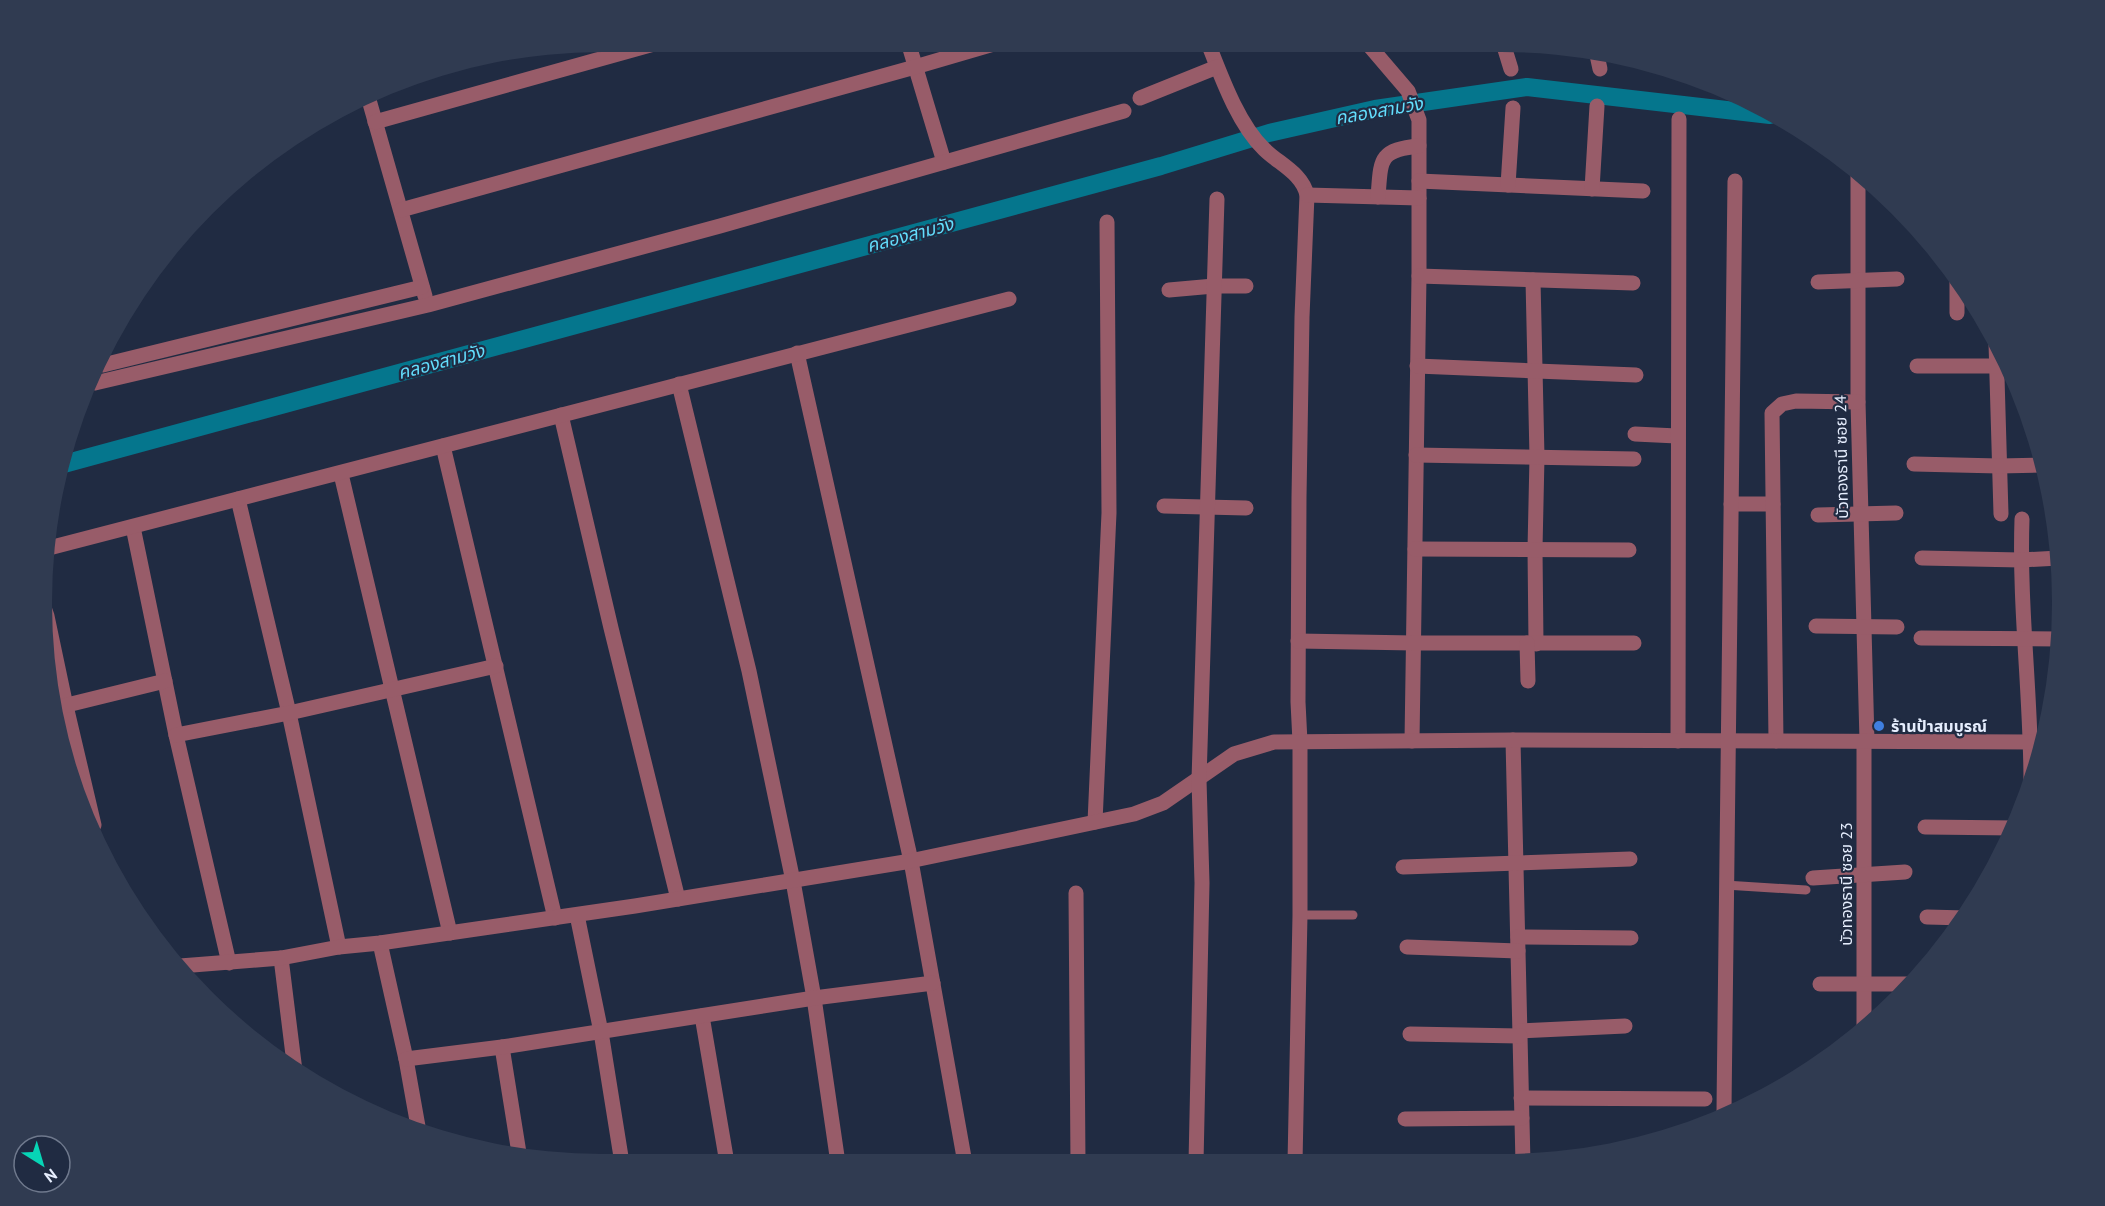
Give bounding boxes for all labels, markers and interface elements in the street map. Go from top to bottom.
water label: คลองสามวัง [1333,91,1426,130]
water label: คลองสามวัง [864,212,957,257]
water label: คลองสามวัง [395,339,488,384]
street label: บัวทองธานี ซอย 24 [1830,395,1852,519]
place label: ร้านป้าสมบูรณ์ [1891,716,1987,737]
marker: ร้านป้าสมบูรณ์ [1872,719,1886,733]
street label: บัวทองธานี ซอย 23 [1836,822,1856,946]
north arrow [12,1134,72,1194]
text: N [41,1165,61,1187]

